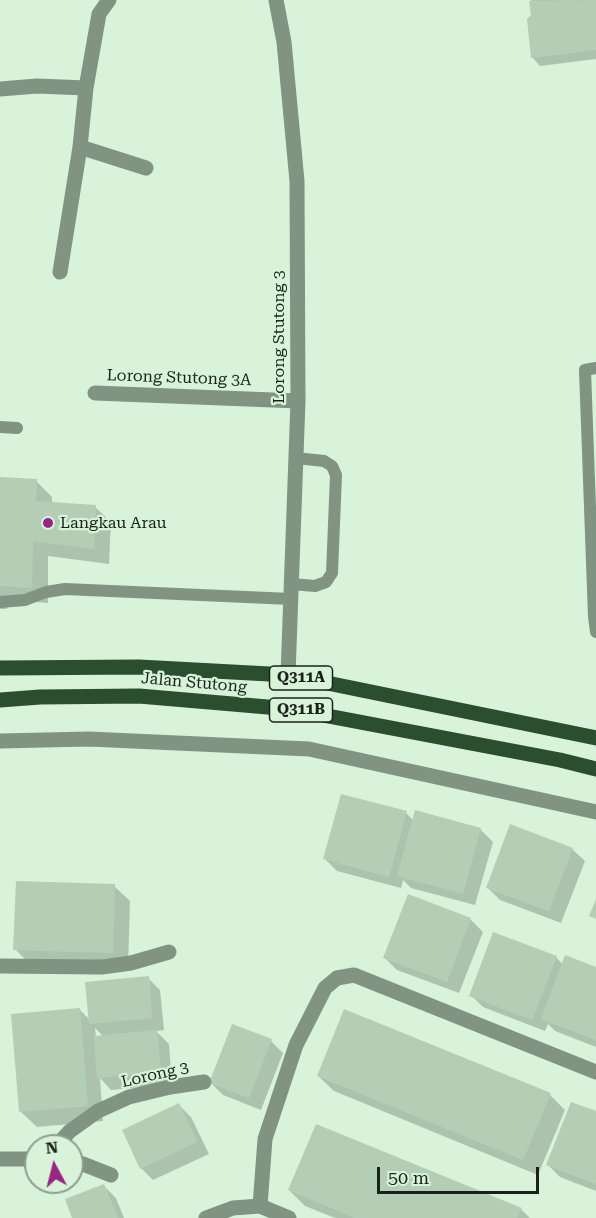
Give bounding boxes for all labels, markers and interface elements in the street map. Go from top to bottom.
street label: Lorong Stutong 3 [269,270,289,404]
street label: Lorong Stutong 3A [106,366,252,390]
place label: Langkau Arau [60,513,167,533]
marker: Langkau Arau [41,516,55,530]
road number: Q311A [270,666,332,690]
street label: Jalan Stutong [140,669,248,697]
road number: Q311B [270,698,332,722]
street label: Lorong 3 [119,1058,191,1092]
north arrow [24,1134,84,1194]
text: N [45,1137,59,1158]
scale bar [380,1155,542,1193]
text: 50 m [388,1167,429,1188]

